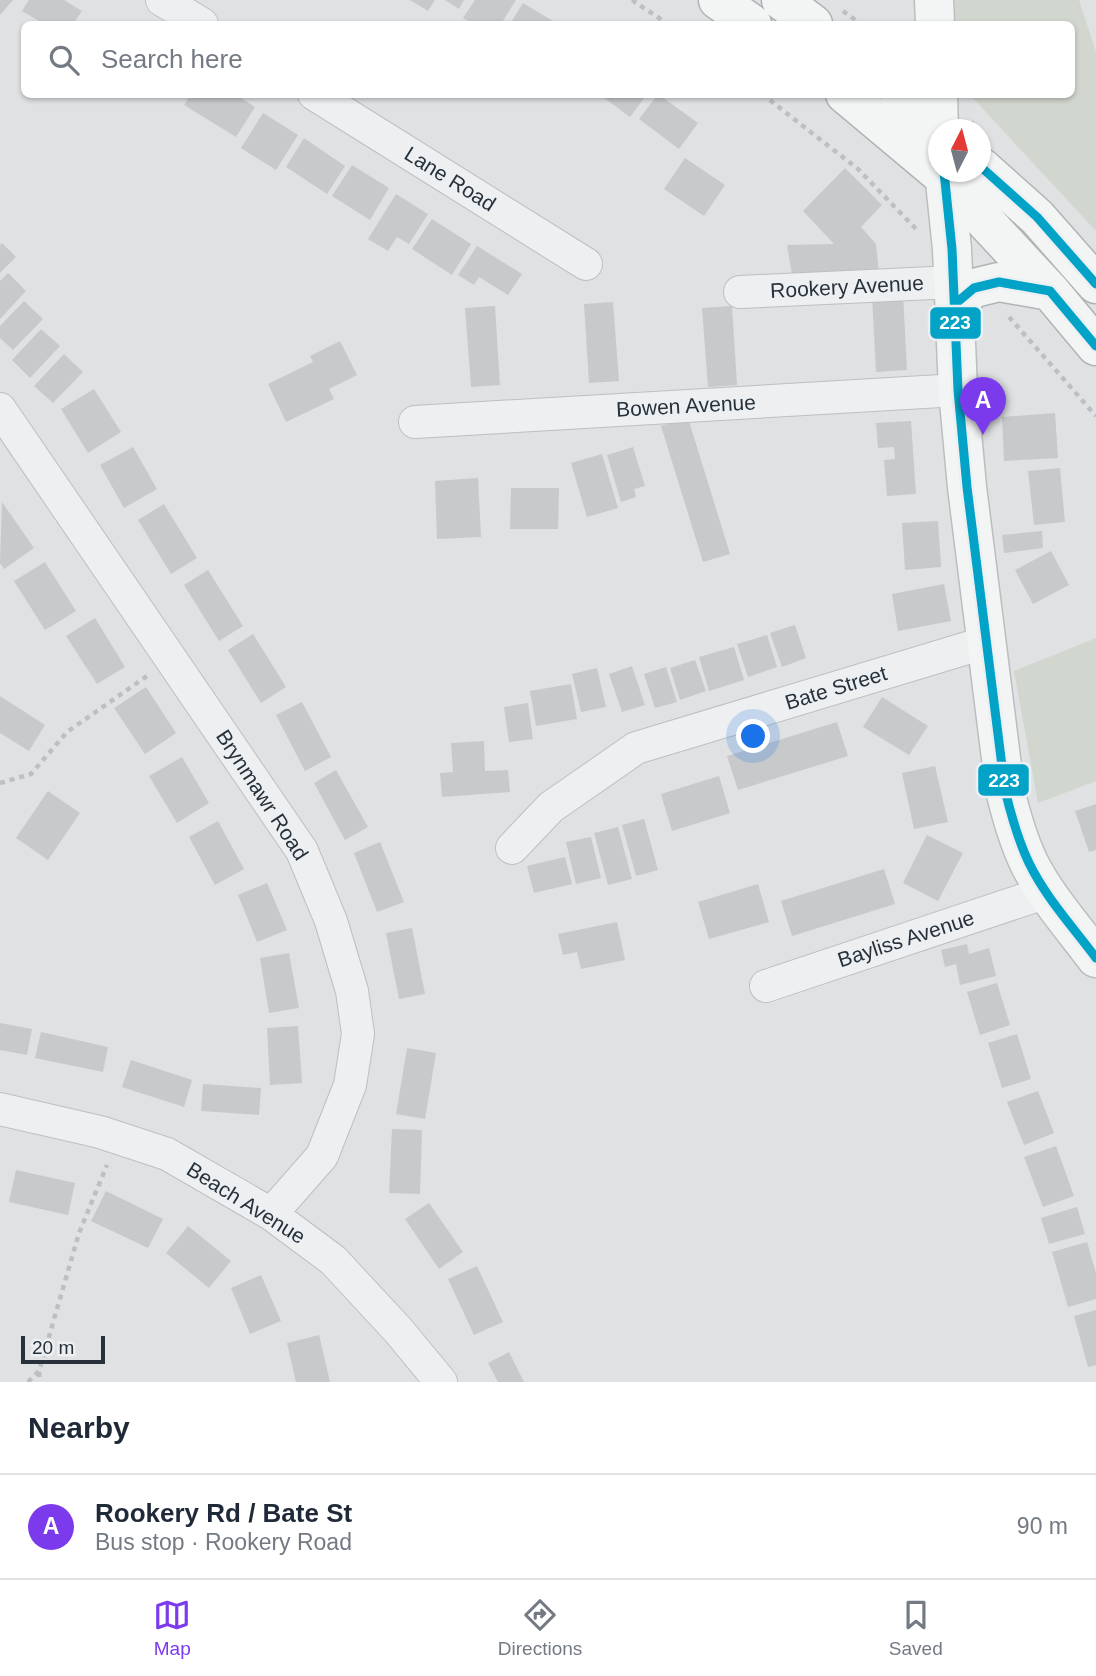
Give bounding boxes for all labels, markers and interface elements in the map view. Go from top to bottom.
search box [21,21,1075,98]
icon: search [45,41,83,79]
text: Search here [101,44,243,74]
north arrow [928,119,991,182]
street label: Lane Road [401,142,500,216]
street label: Rookery Avenue [770,271,924,302]
line badge: 223 [929,306,982,340]
text: 223 [939,312,971,333]
pin: A [960,377,1006,435]
street label: Bowen Avenue [616,390,756,421]
street label: Bate Street [782,661,890,714]
your location [736,719,770,753]
street label: Brynmawr Road [212,725,313,864]
line badge: 223 [977,763,1030,797]
text: 223 [988,770,1020,791]
street label: Bayliss Avenue [835,906,977,971]
street label: Beach Avenue [183,1157,310,1248]
scale bar [21,1333,105,1365]
text: 20 m [32,1337,74,1358]
text: Nearby [28,1411,130,1444]
text: Rookery Rd / Bate St [95,1498,352,1528]
text: A [43,1513,59,1539]
text: 90 m [1017,1513,1068,1539]
text: Bus stop · Rookery Road [95,1529,352,1555]
tab: Map [153,1596,191,1660]
tab: Directions [498,1596,582,1660]
tab: Saved [889,1596,943,1660]

